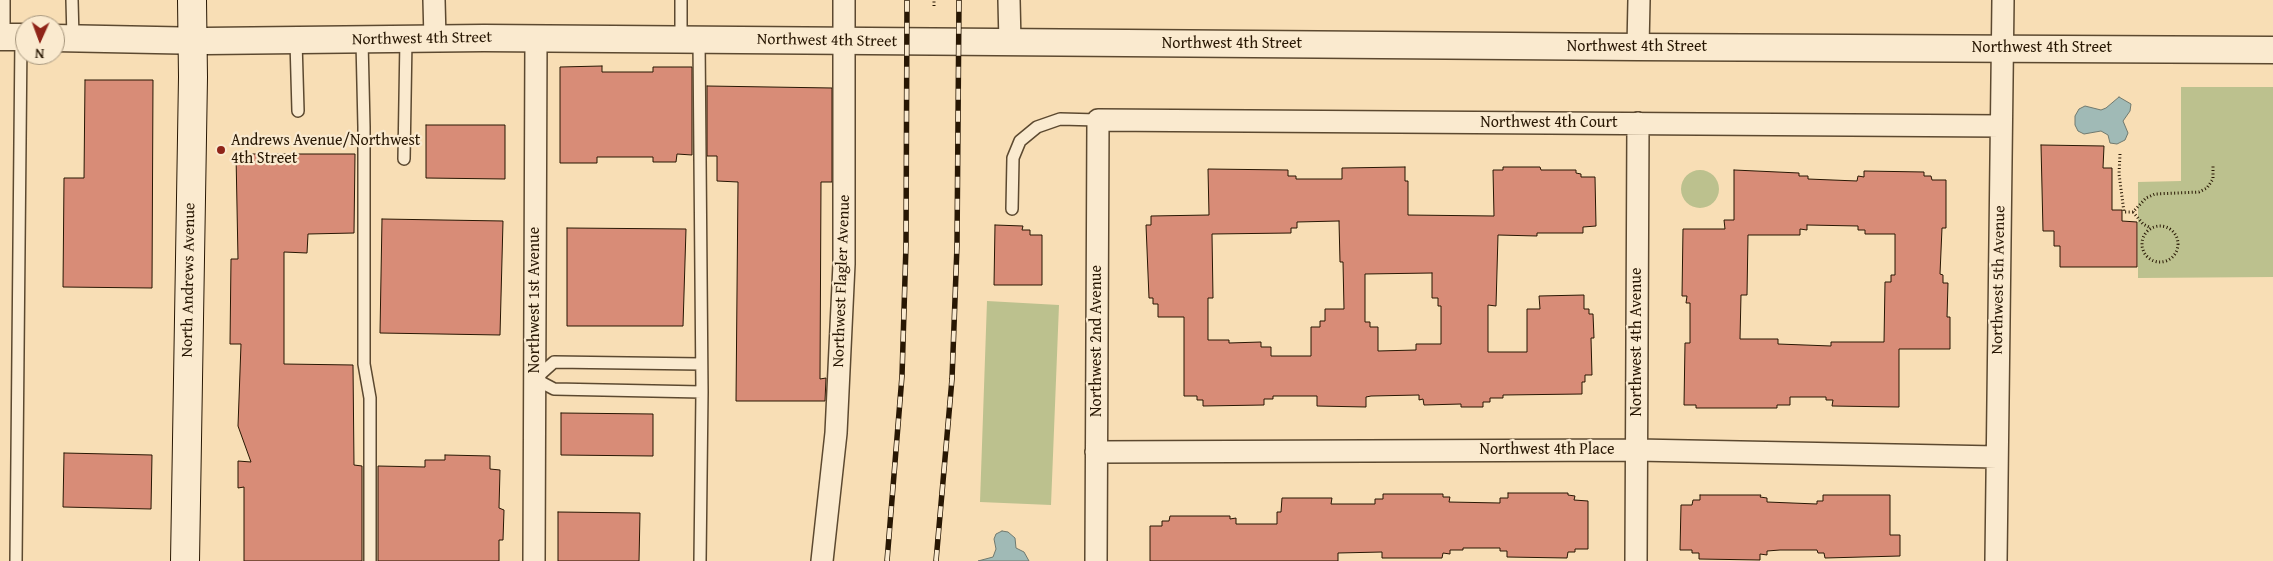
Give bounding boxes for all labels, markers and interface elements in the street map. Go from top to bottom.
north arrow [15,15,65,65]
street label: Northwest 4th Street [352,28,492,50]
street label: Northwest 4th Street [757,30,897,52]
street label: Northwest 4th Street [1162,34,1302,54]
street label: Northwest 4th Street [1567,37,1707,57]
street label: Northwest 4th Street [1972,38,2112,58]
text: N [34,44,45,64]
street label: Northwest 4th Court [1480,113,1618,133]
place label: Andrews Avenue/Northwest 4th Street [231,131,420,169]
marker: Andrews Avenue/Northwest 4th Street [215,144,227,156]
street label: Northwest Flagler Avenue [829,194,855,368]
street label: North Andrews Avenue [178,202,200,358]
street label: Northwest 5th Avenue [1988,205,2010,355]
street label: Northwest 1st Avenue [525,227,545,373]
street label: Northwest 2nd Avenue [1087,265,1107,417]
street label: Northwest 4th Avenue [1627,268,1647,416]
street label: Northwest 4th Place [1479,440,1615,460]

